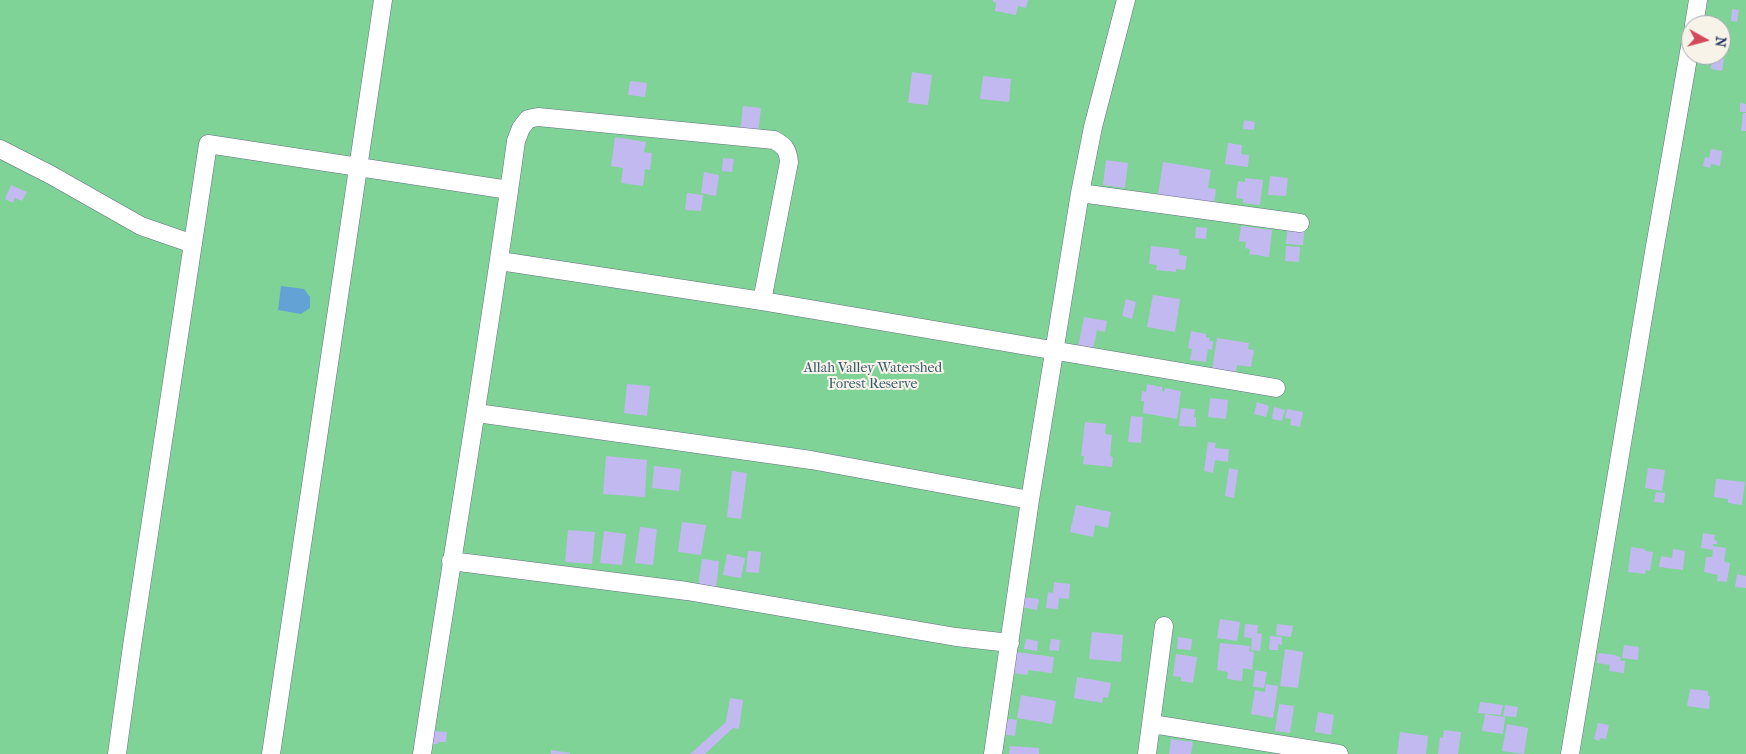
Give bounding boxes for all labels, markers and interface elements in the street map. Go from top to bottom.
north arrow [1681,15,1731,65]
text: N [1711,35,1729,48]
park label: Allah Valley Watershed Forest Reserve [804,361,942,394]

